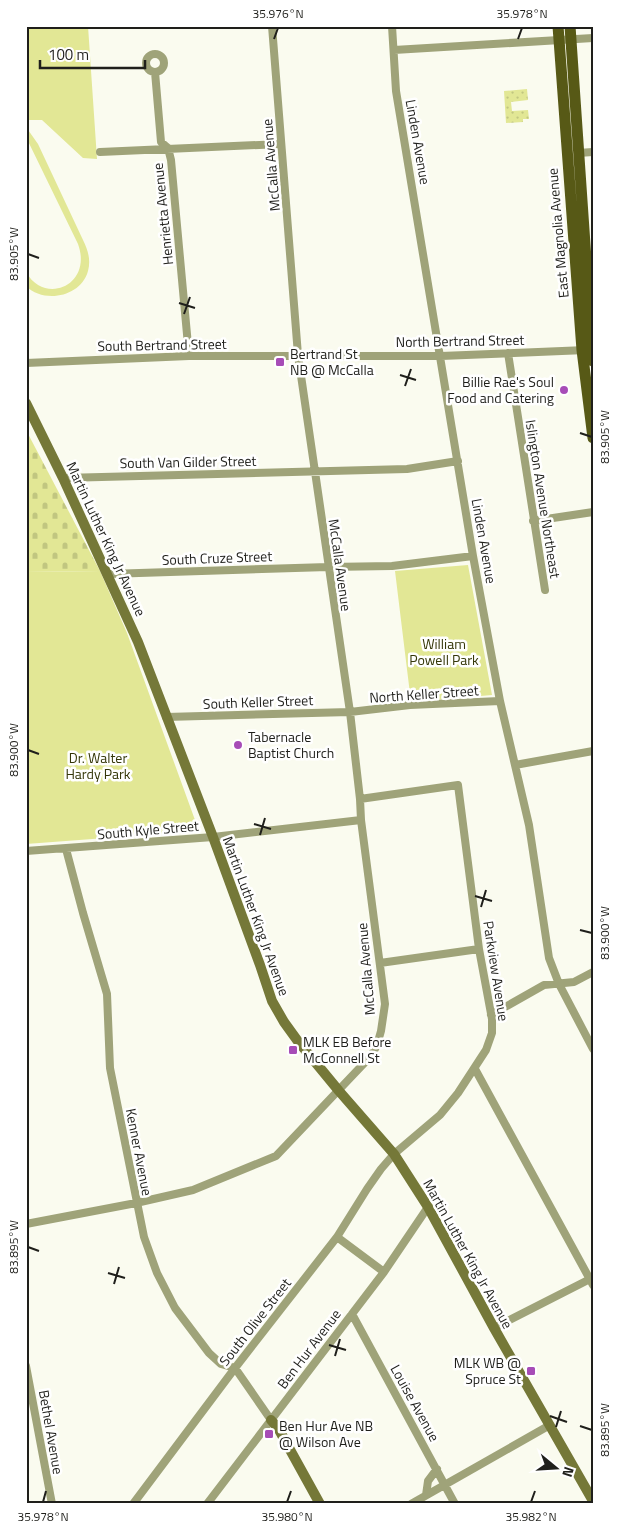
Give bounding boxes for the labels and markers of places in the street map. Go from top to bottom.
place label: Bertrand St NB @ McCalla [290,343,374,380]
marker: Bertrand St NB @ McCalla [274,356,286,368]
place label: Billie Rae's Soul Food and Catering [447,371,554,408]
marker: Billie Rae's Soul Food and Catering [558,384,570,396]
place label: Tabernacle Baptist Church [248,726,334,763]
marker: Tabernacle Baptist Church [232,739,244,751]
place label: MLK EB Before McConnell St [303,1031,391,1068]
marker: MLK EB Before McConnell St [287,1044,299,1056]
place label: MLK WB @ Spruce St [454,1352,521,1389]
marker: MLK WB @ Spruce St [525,1365,537,1377]
place label: Ben Hur Ave NB @ Wilson Ave [279,1415,373,1452]
marker: Ben Hur Ave NB @ Wilson Ave [263,1428,275,1440]

